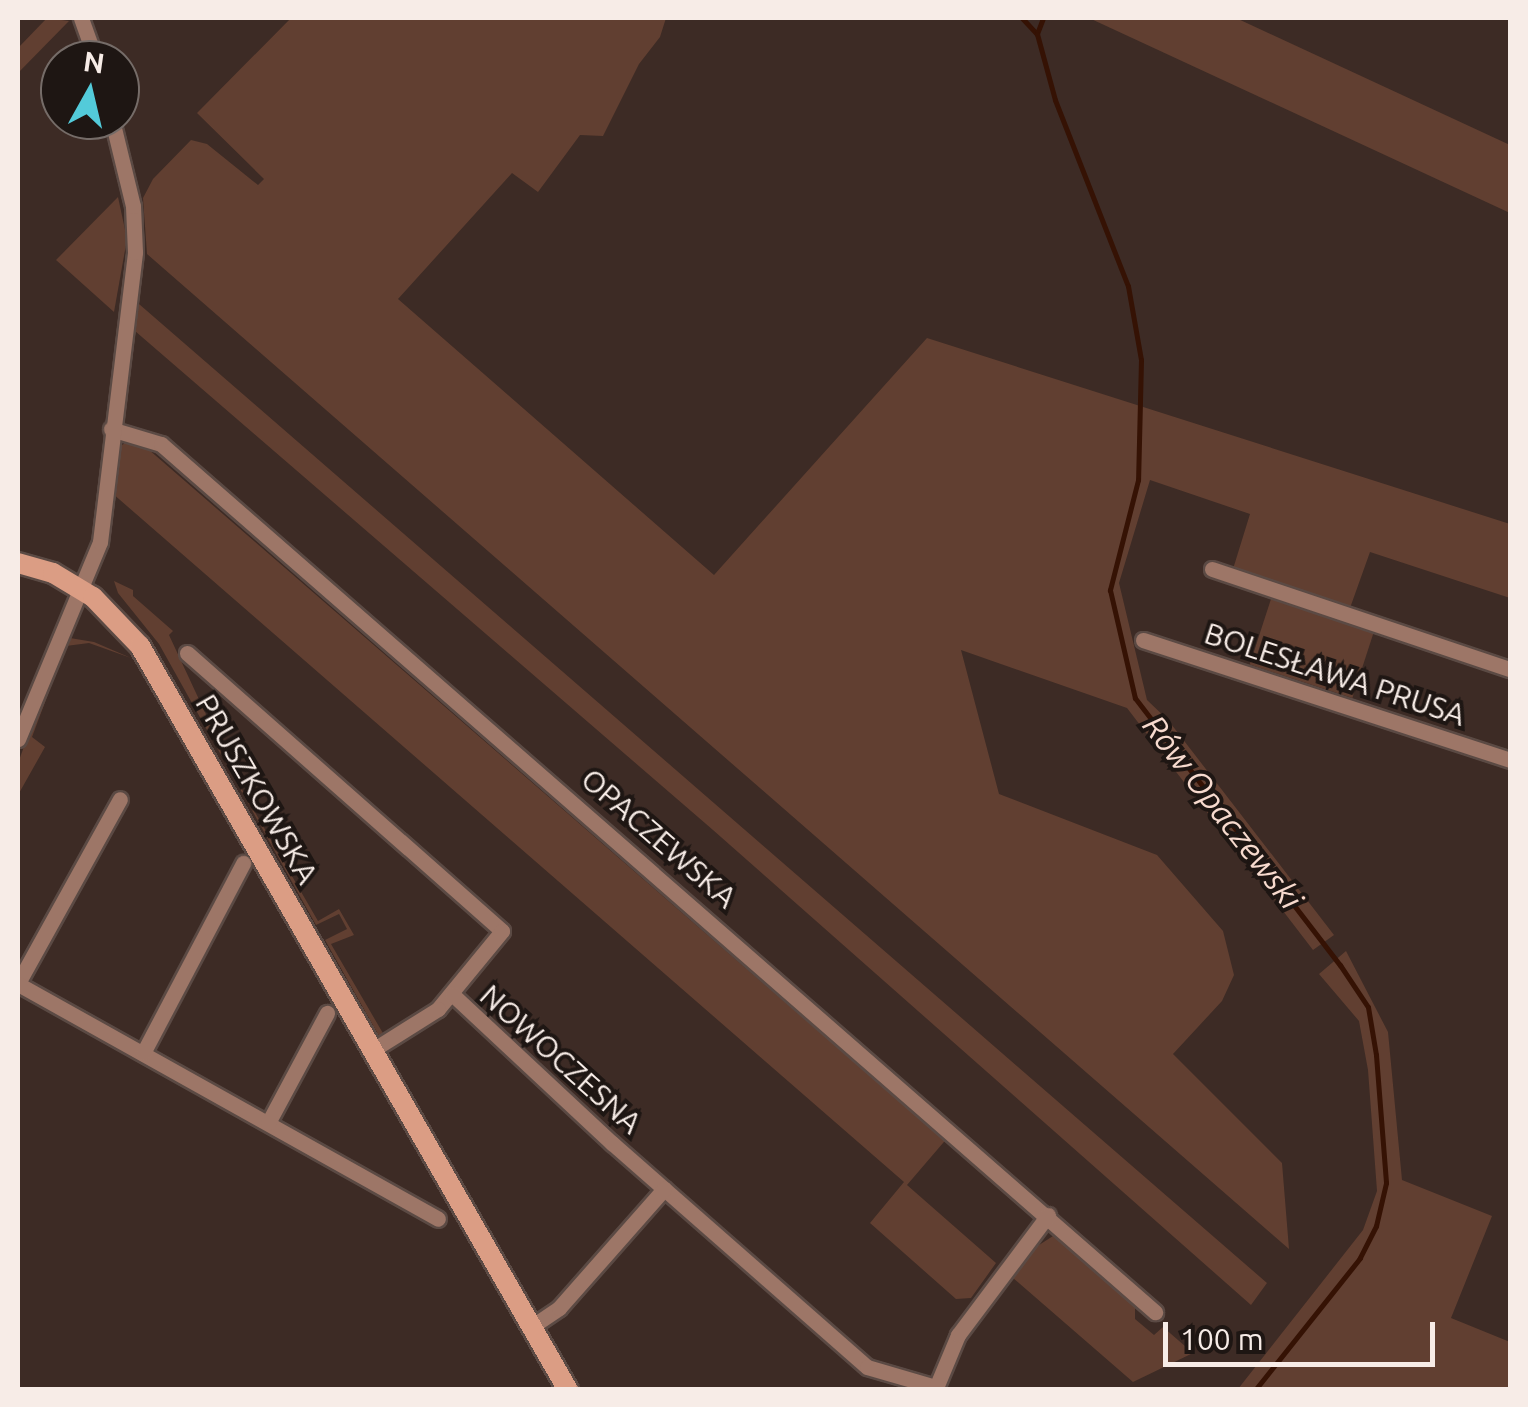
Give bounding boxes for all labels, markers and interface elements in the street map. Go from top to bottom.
north arrow [40,40,140,140]
text: N [81,45,106,79]
street label: BOLESŁAWA PRUSA [1200,615,1470,733]
street label: PRUSZKOWSKA [188,688,326,890]
water label: Rów Opaczewski [1135,707,1311,917]
street label: OPACZEWSKA [574,761,744,915]
street label: NOWOCZESNA [473,977,649,1141]
scale bar [1168,1302,1440,1364]
text: 100 m [1180,1322,1264,1356]

